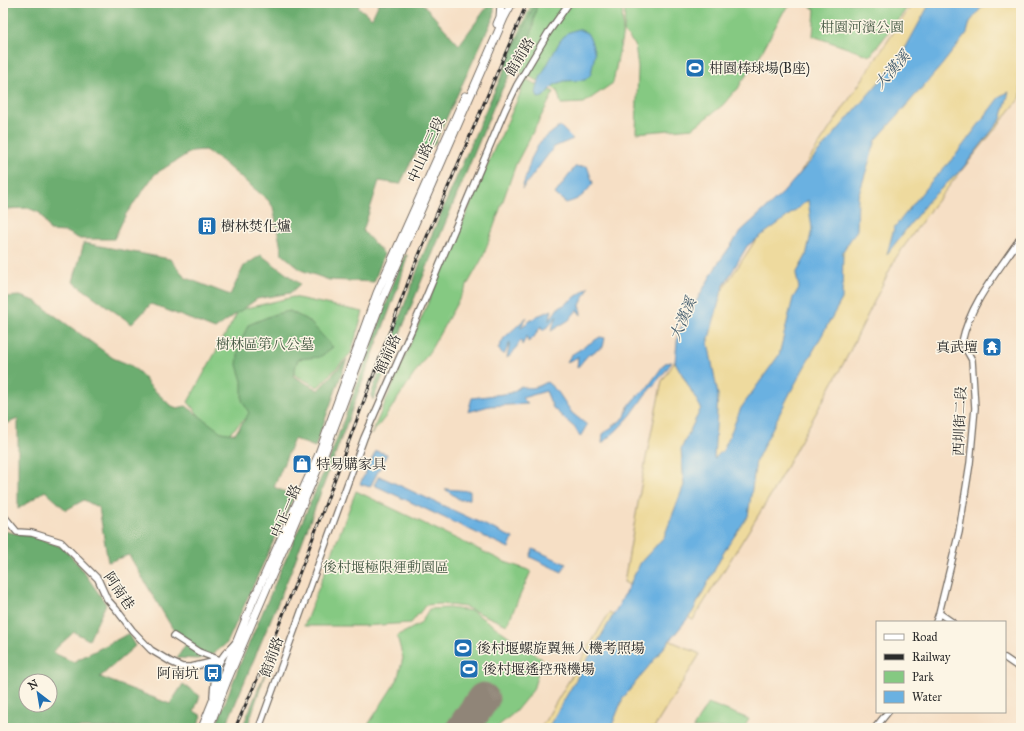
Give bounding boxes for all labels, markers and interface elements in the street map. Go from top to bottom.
park label: 柑園河濱公園 [820,19,904,36]
street label: 館前路 [502,35,538,79]
water label: 大漢溪 [870,46,915,93]
sports icon: 柑園棒球場(B座) [684,57,706,79]
place label: 柑園棒球場(B座) [709,60,810,78]
street label: 中山路三段 [404,115,448,185]
building icon: 樹林焚化爐 [196,215,218,237]
place label: 樹林焚化爐 [221,218,291,235]
water label: 大漢溪 [666,293,701,343]
street label: 館前路 [372,331,404,377]
park label: 樹林區第八公墓 [216,336,314,353]
temple icon: 真武壇 [981,336,1003,358]
place label: 真武壇 [936,339,978,356]
street label: 西圳街二段 [950,386,970,456]
shop icon: 特易購家具 [291,453,313,475]
place label: 特易購家具 [316,456,386,473]
street label: 中正一路 [267,482,305,540]
park label: 後村堰極限運動園區 [323,559,449,576]
street label: 阿南巷 [100,569,138,613]
legend [876,621,1006,713]
text: Road [912,630,938,644]
street label: 館前路 [257,634,287,680]
sports icon: 後村堰螺旋翼無人機考照場 [452,637,474,659]
place label: 後村堰螺旋翼無人機考照場 [477,640,645,657]
text: Railway [912,650,951,664]
sports icon: 後村堰遙控飛機場 [458,658,480,680]
place label: 後村堰遙控飛機場 [483,661,595,678]
bus stop icon: 阿南坑 [202,662,224,684]
place label: 阿南坑 [157,665,199,682]
text: Park [912,670,934,684]
north arrow [18,673,58,713]
text: N [26,677,41,693]
text: Water [912,690,942,704]

